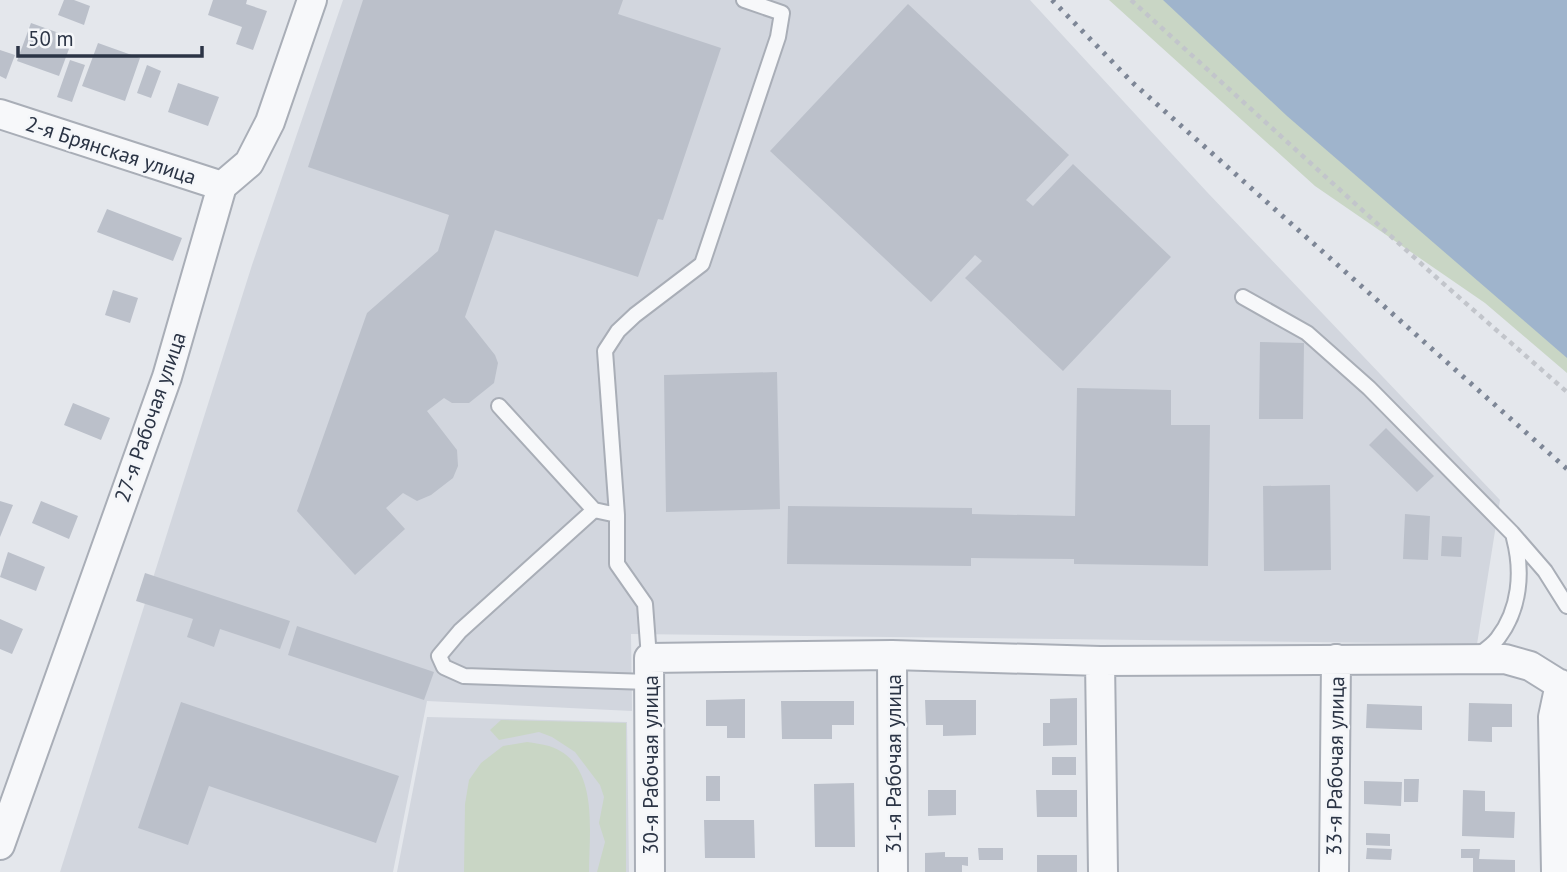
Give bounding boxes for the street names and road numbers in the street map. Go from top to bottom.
street label: 2-я Брянская улица [22,110,200,190]
street label: 27-я Рабочая улица [108,328,192,506]
street label: 31-я Рабочая улица [880,674,907,854]
street label: 30-я Рабочая улица [637,675,664,855]
street label: 33-я Рабочая улица [1320,676,1350,856]

